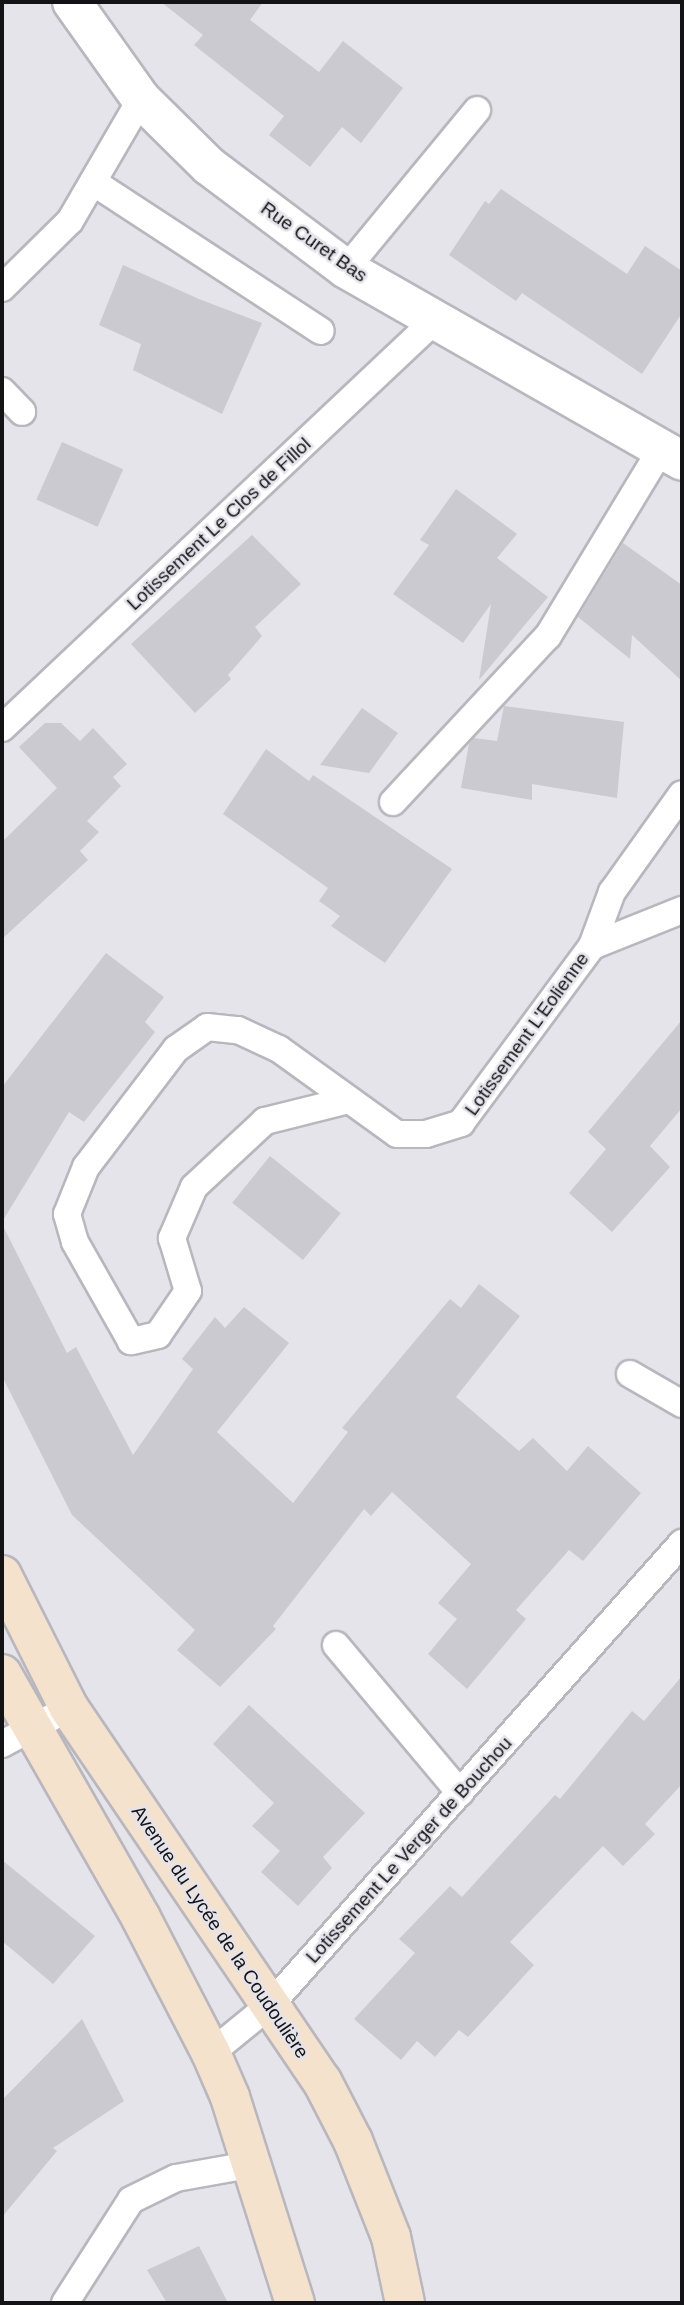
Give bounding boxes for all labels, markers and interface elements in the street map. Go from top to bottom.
street label: Rue Curet Bas [256,197,372,287]
street label: Lotissement Le Clos de Fillol [122,433,316,615]
street label: Lotissement L'Eolienne [460,948,594,1120]
street label: Lotissement Le Verger de Bouchou [301,1732,517,1968]
street label: Avenue du Lycée de la Coudoulière [127,1801,313,2063]

